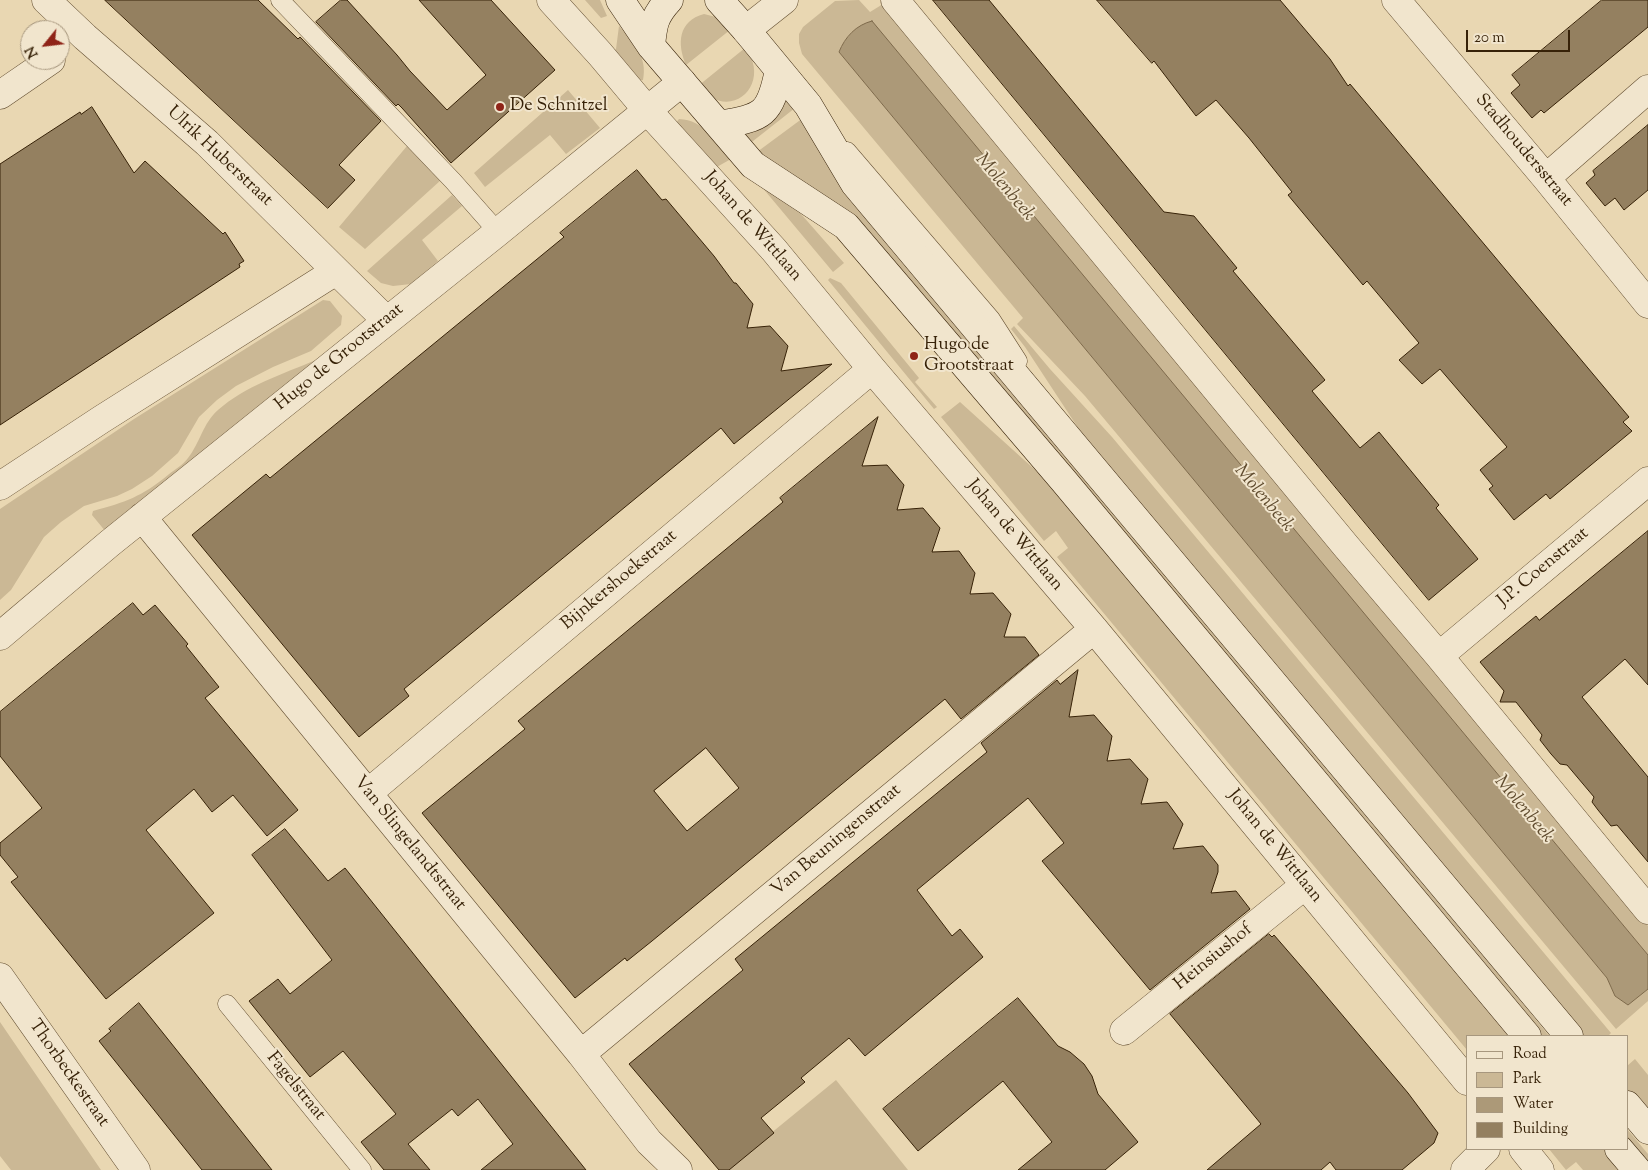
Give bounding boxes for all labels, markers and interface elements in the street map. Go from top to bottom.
north arrow [20,20,70,70]
scale bar [1468,20,1572,52]
text: 20 m [1474,28,1505,49]
text: N [21,42,44,62]
street label: Stadhoudersstraat [1470,90,1576,212]
place label: De Schnitzel [510,96,608,118]
marker: De Schnitzel [494,101,506,113]
street label: Ulrik Huberstraat [162,102,276,212]
water label: Molenbeek [969,150,1039,226]
street label: Johan de Wittlaan [698,167,806,287]
street label: Hugo de Grootstraat [271,300,409,416]
place label: Hugo de Grootstraat [924,335,1014,378]
marker: Hugo de Grootstraat [908,350,920,362]
water label: Molenbeek [1228,461,1298,537]
street label: Johan de Wittlaan [961,476,1067,596]
street label: J.P. Coenstraat [1494,524,1594,612]
street label: Bijnkershoekstraat [558,526,682,636]
street label: Van Slingelandtstraat [348,772,470,916]
water label: Molenbeek [1488,772,1558,848]
street label: Van Beuningenstraat [768,780,906,902]
street label: Johan de Wittlaan [1222,786,1326,908]
street label: Heinsiushof [1171,920,1257,996]
street label: Thorbeckestraat [23,1016,113,1132]
legend [1466,1035,1628,1150]
text: Road [1513,1044,1547,1065]
street label: Fagelstraat [261,1048,329,1126]
text: Park [1513,1069,1542,1090]
text: Water [1513,1094,1553,1115]
text: Building [1513,1119,1568,1140]

